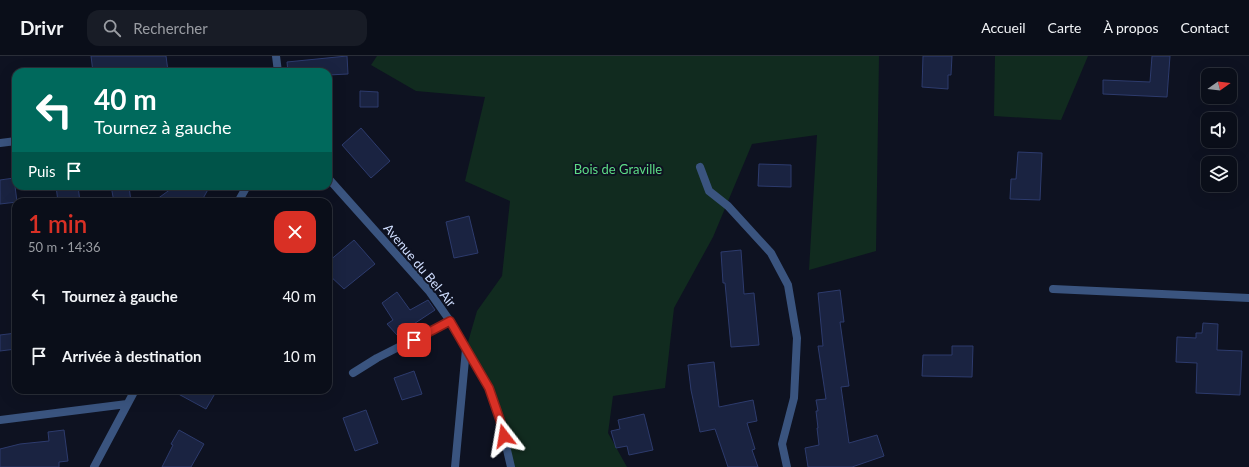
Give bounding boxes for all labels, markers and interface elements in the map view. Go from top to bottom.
search box [87,10,367,46]
text: Drivr [20,16,63,39]
icon: search [101,17,123,39]
text: Rechercher [133,19,208,37]
text: Accueil [981,19,1026,36]
text: Carte [1048,19,1081,36]
text: À propos [1103,19,1158,36]
text: Contact [1180,19,1229,36]
north arrow [1201,68,1237,104]
map controls [1201,68,1237,192]
text: 40 m [94,82,157,116]
icon: left [28,84,80,136]
button: sound [1201,112,1237,148]
text: Tournez à gauche [94,116,232,138]
button: layers [1201,156,1237,192]
icon: arrive [63,160,85,182]
park label: Bois de Graville [574,161,662,177]
text: Puis [28,162,55,180]
text: 1 min [28,209,87,238]
button: close [274,211,316,253]
street label: Avenue du Bel-Air [380,220,460,310]
text: 50 m · 14:36 [28,239,101,255]
icon: left [28,285,50,307]
text: Tournez à gauche [62,287,178,305]
text: 40 m [282,287,316,305]
pin [397,323,431,357]
icon: arrive [403,329,425,351]
icon: arrive [28,345,50,367]
text: Arrivée à destination [62,347,201,365]
text: 10 m [282,347,316,365]
position arrow [483,415,525,457]

